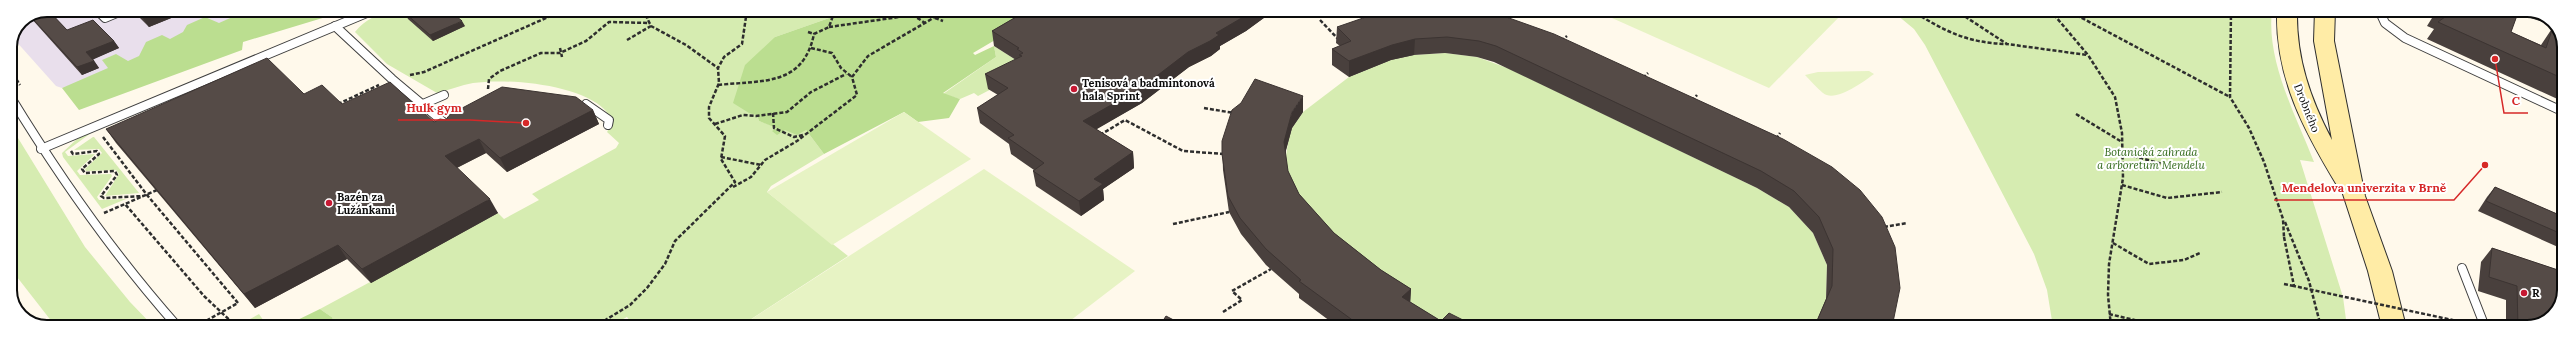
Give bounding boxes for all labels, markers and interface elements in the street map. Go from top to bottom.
place label: Tenisová a badmintonová hala Sprint [1082,76,1215,103]
street label: Drobného [2291,82,2323,134]
marker: Tenisová a badmintonová hala Sprint [1069,84,1079,94]
callout: C [2504,89,2528,113]
text: C [2512,93,2521,108]
callout: Hulk gym [398,96,470,120]
text: Hulk gym [406,100,462,115]
park label: Botanická zahrada a arboretum Mendelu [2097,145,2205,172]
callout: Mendelova univerzita v Brně [2274,176,2454,200]
text: Mendelova univerzita v Brně [2282,180,2447,195]
place label: Bazén za Lužánkami [337,190,395,217]
marker: Bazén za Lužánkami [324,198,334,208]
place label: R [2532,286,2540,300]
marker: R [2519,288,2529,298]

